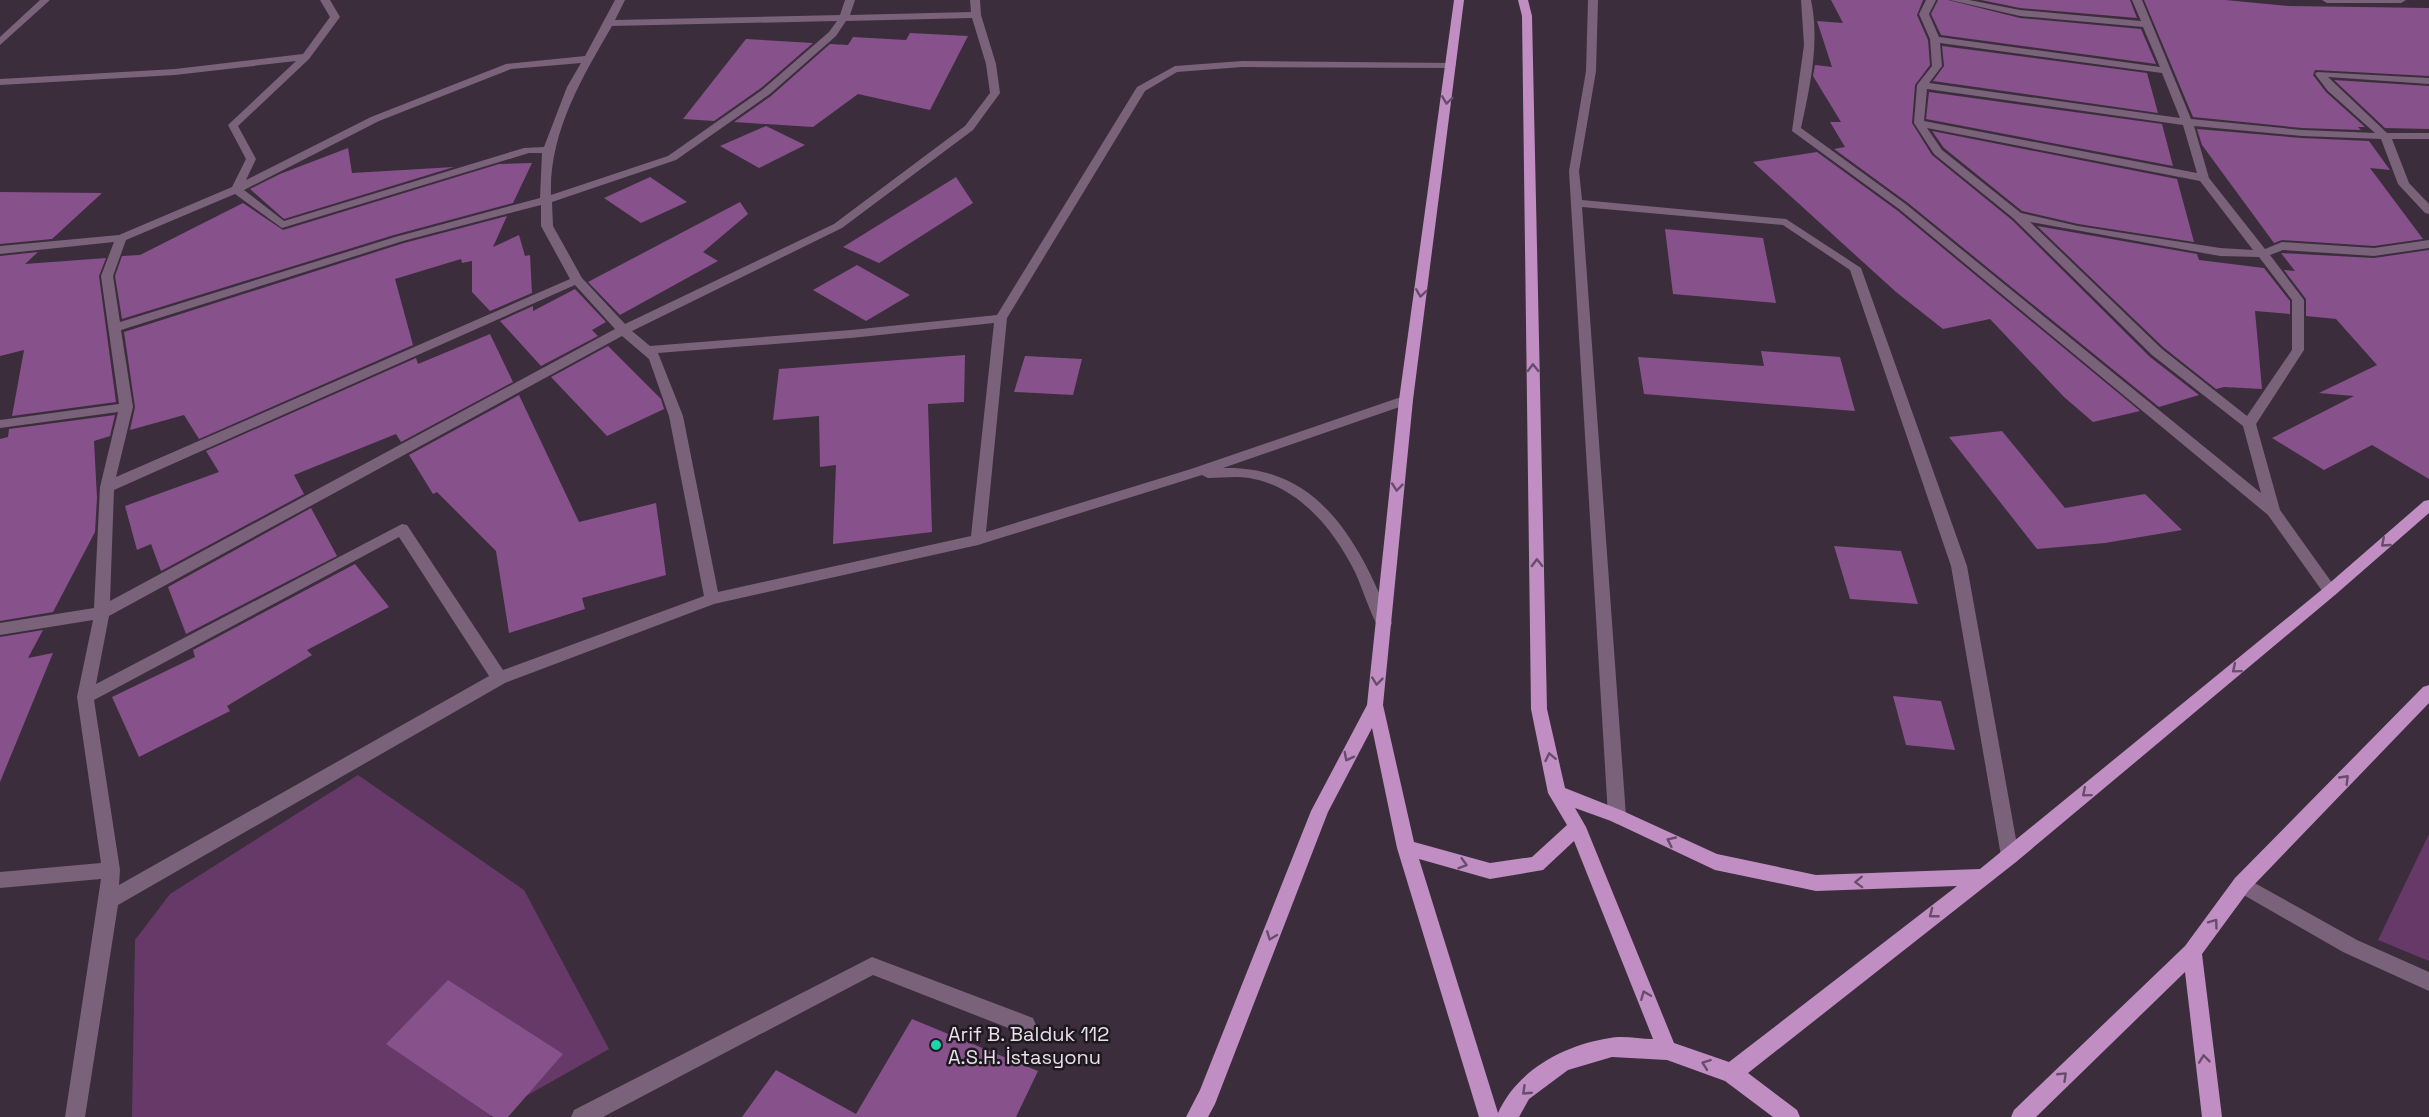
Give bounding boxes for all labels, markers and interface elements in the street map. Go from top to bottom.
one-way arrow [1441,95,1453,104]
one-way arrow [1415,288,1427,298]
one-way arrow [1527,363,1539,372]
one-way arrow [1392,482,1404,491]
one-way arrow [2381,536,2392,547]
one-way arrow [1530,558,1543,567]
one-way arrow [2232,661,2243,672]
one-way arrow [1372,676,1384,685]
one-way arrow [1344,751,1355,761]
one-way arrow [1544,752,1557,762]
one-way arrow [2338,775,2349,785]
one-way arrow [2081,786,2092,797]
one-way arrow [1666,837,1677,849]
one-way arrow [1457,857,1468,869]
one-way arrow [1854,875,1863,888]
one-way arrow [1929,907,1940,918]
one-way arrow [2207,918,2218,929]
one-way arrow [1266,930,1278,941]
one-way arrow [1640,991,1652,1002]
place label: Arif B. Balduk 112 A.S.H. İstasyonu [948,1021,1109,1070]
marker: Arif B. Balduk 112 A.S.H. İstasyonu [929,1038,943,1052]
one-way arrow [2199,1054,2211,1064]
one-way arrow [1701,1058,1711,1071]
one-way arrow [2056,1073,2067,1084]
one-way arrow [1522,1084,1532,1095]

